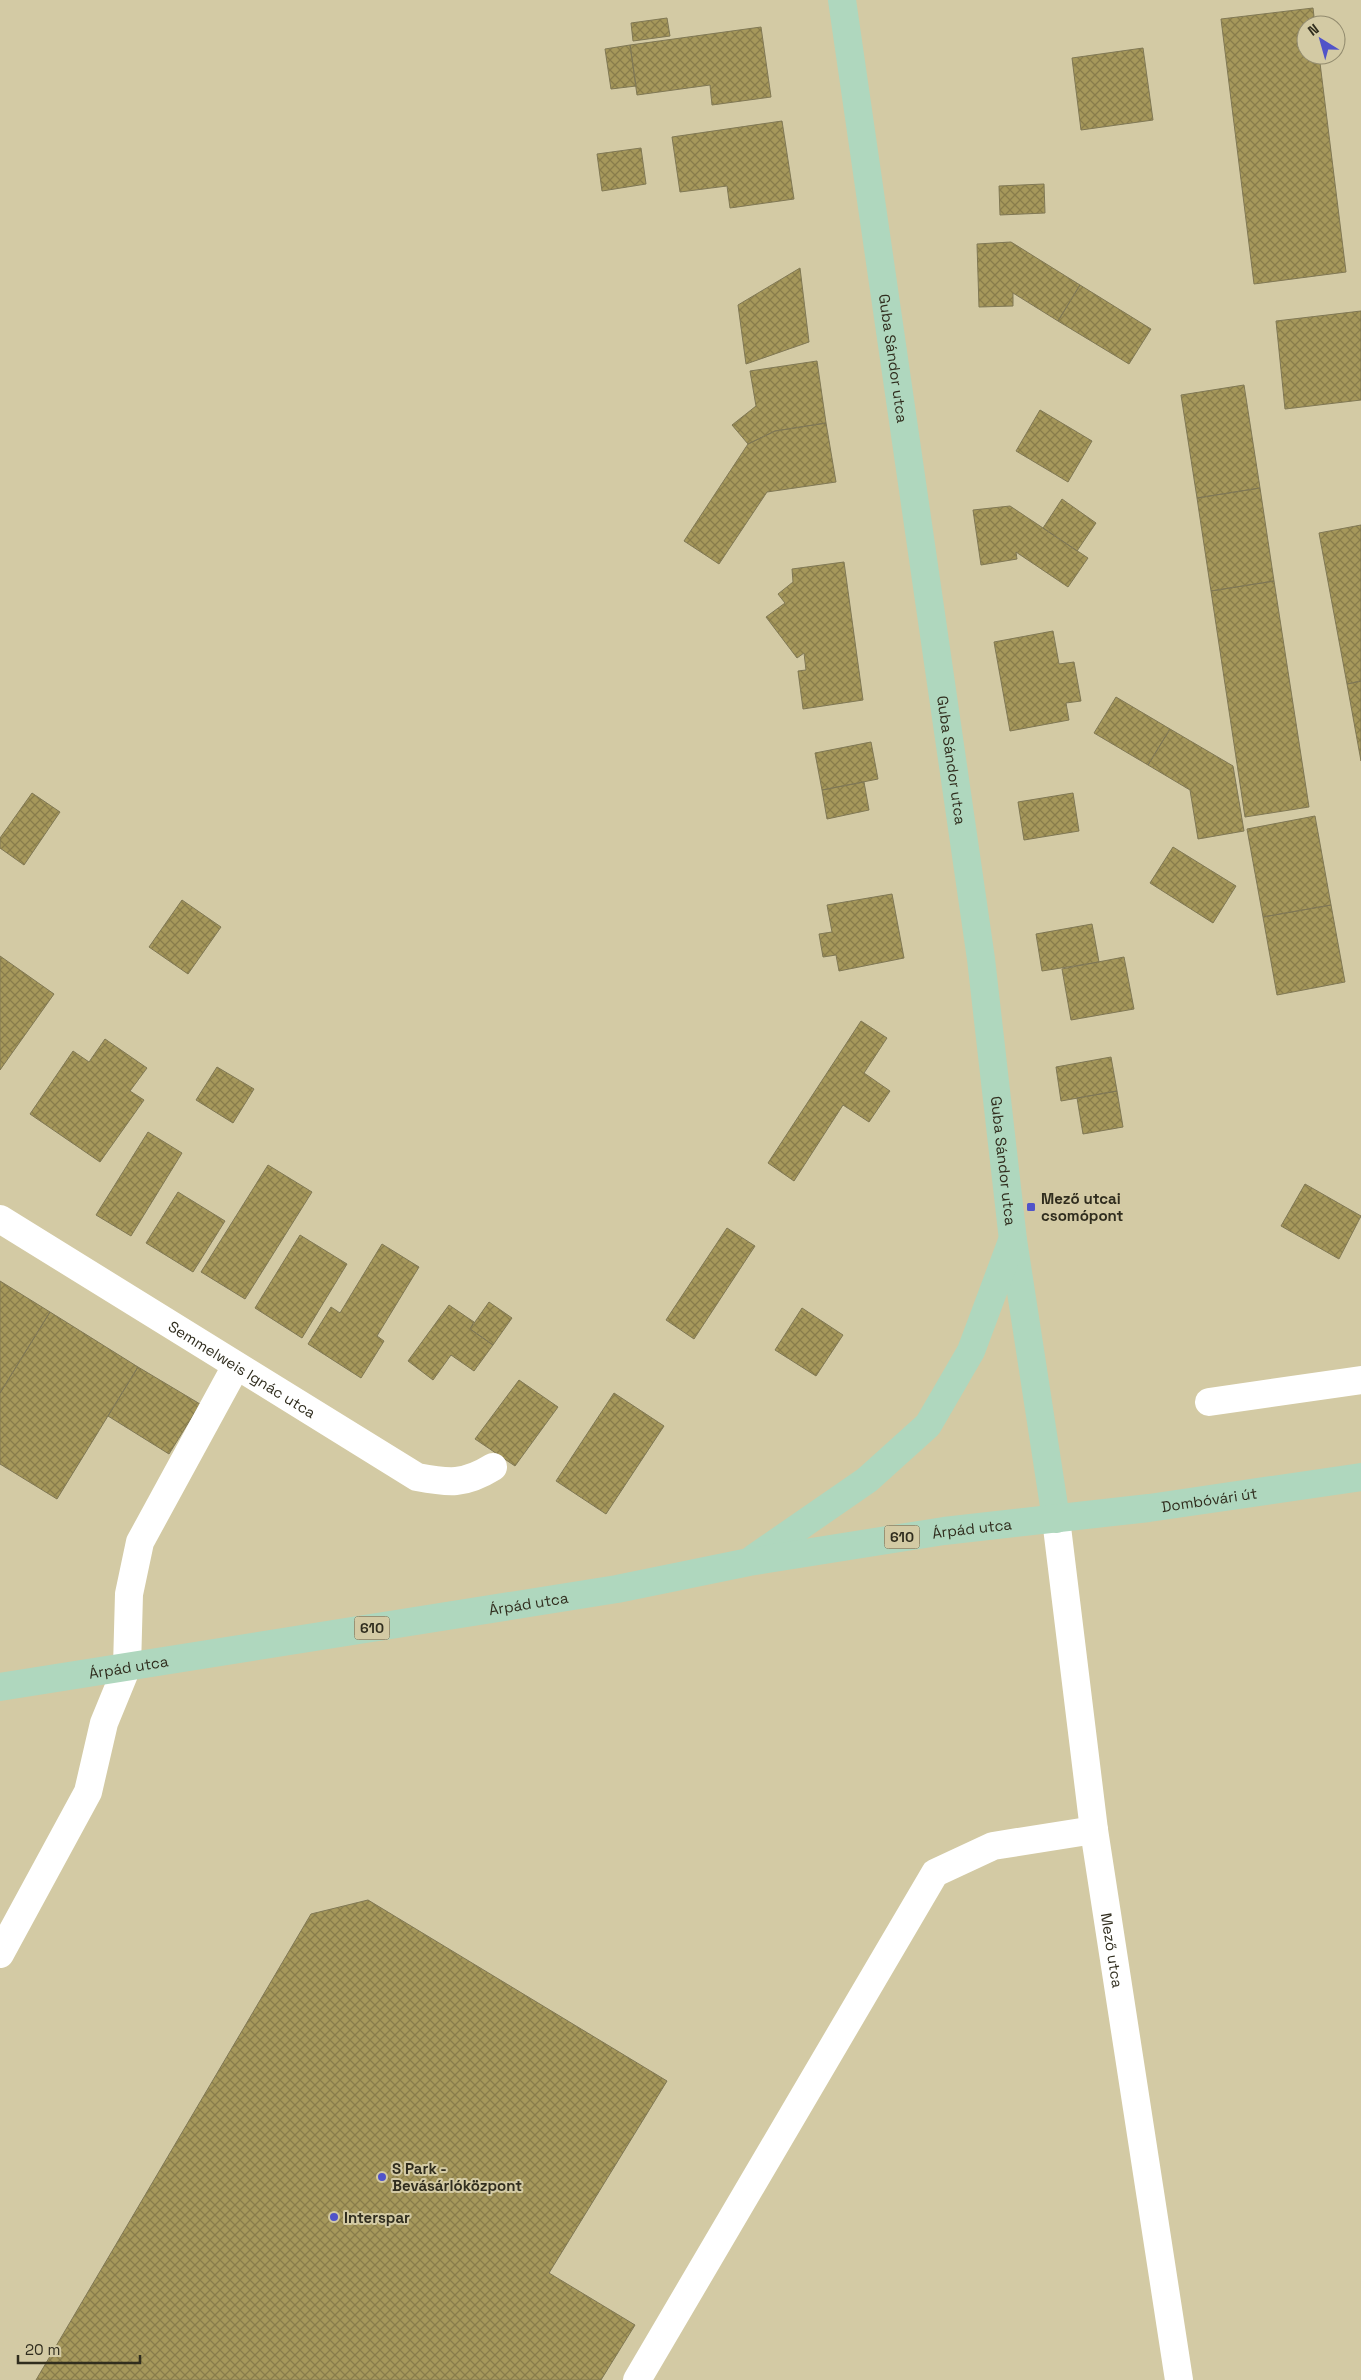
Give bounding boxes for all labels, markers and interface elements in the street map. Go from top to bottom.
north arrow [1296,15,1346,65]
text: N [1304,20,1322,40]
street label: Guba Sándor utca [875,292,913,424]
street label: Guba Sándor utca [933,694,971,826]
street label: Guba Sándor utca [987,1095,1021,1227]
place label: Mező utcai csomópont [1041,1189,1124,1225]
marker: Mező utcai csomópont [1025,1201,1037,1213]
street label: Semmelweis Ignác utca [165,1316,320,1422]
street label: Dombóvári út [1160,1483,1258,1516]
street label: Árpád utca [931,1514,1013,1542]
road number: 610 [884,1525,920,1548]
street label: Árpád utca [487,1587,570,1619]
road number: 610 [354,1616,390,1640]
street label: Árpád utca [87,1651,170,1682]
street label: Mező utca [1097,1911,1128,1989]
place label: S Park - Bevásárlóközpont [392,2159,522,2195]
marker: S Park - Bevásárlóközpont [376,2171,388,2183]
place label: Interspar [344,2208,410,2227]
marker: Interspar [328,2211,340,2223]
scale bar [18,2332,140,2364]
text: 20 m [25,2340,60,2359]

